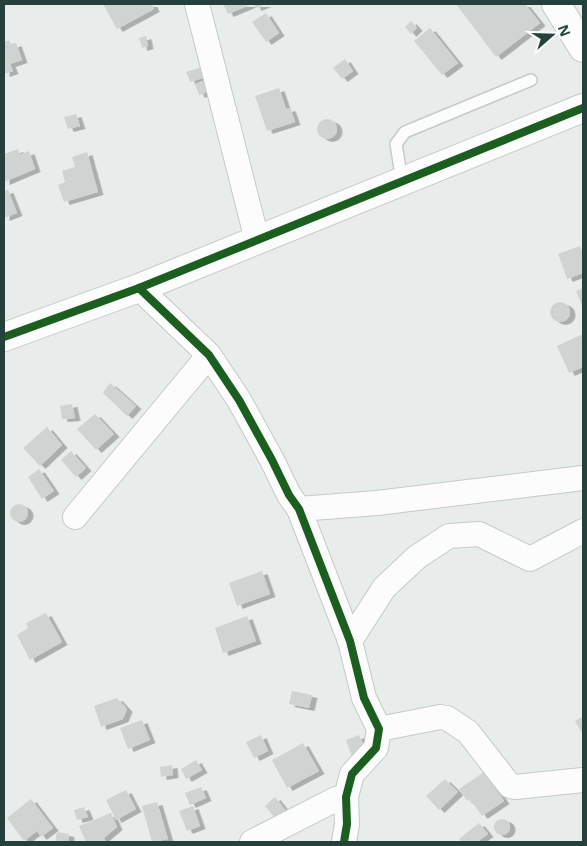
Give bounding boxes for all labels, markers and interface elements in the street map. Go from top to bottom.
north arrow [527,10,577,60]
text: N [554,22,576,39]

